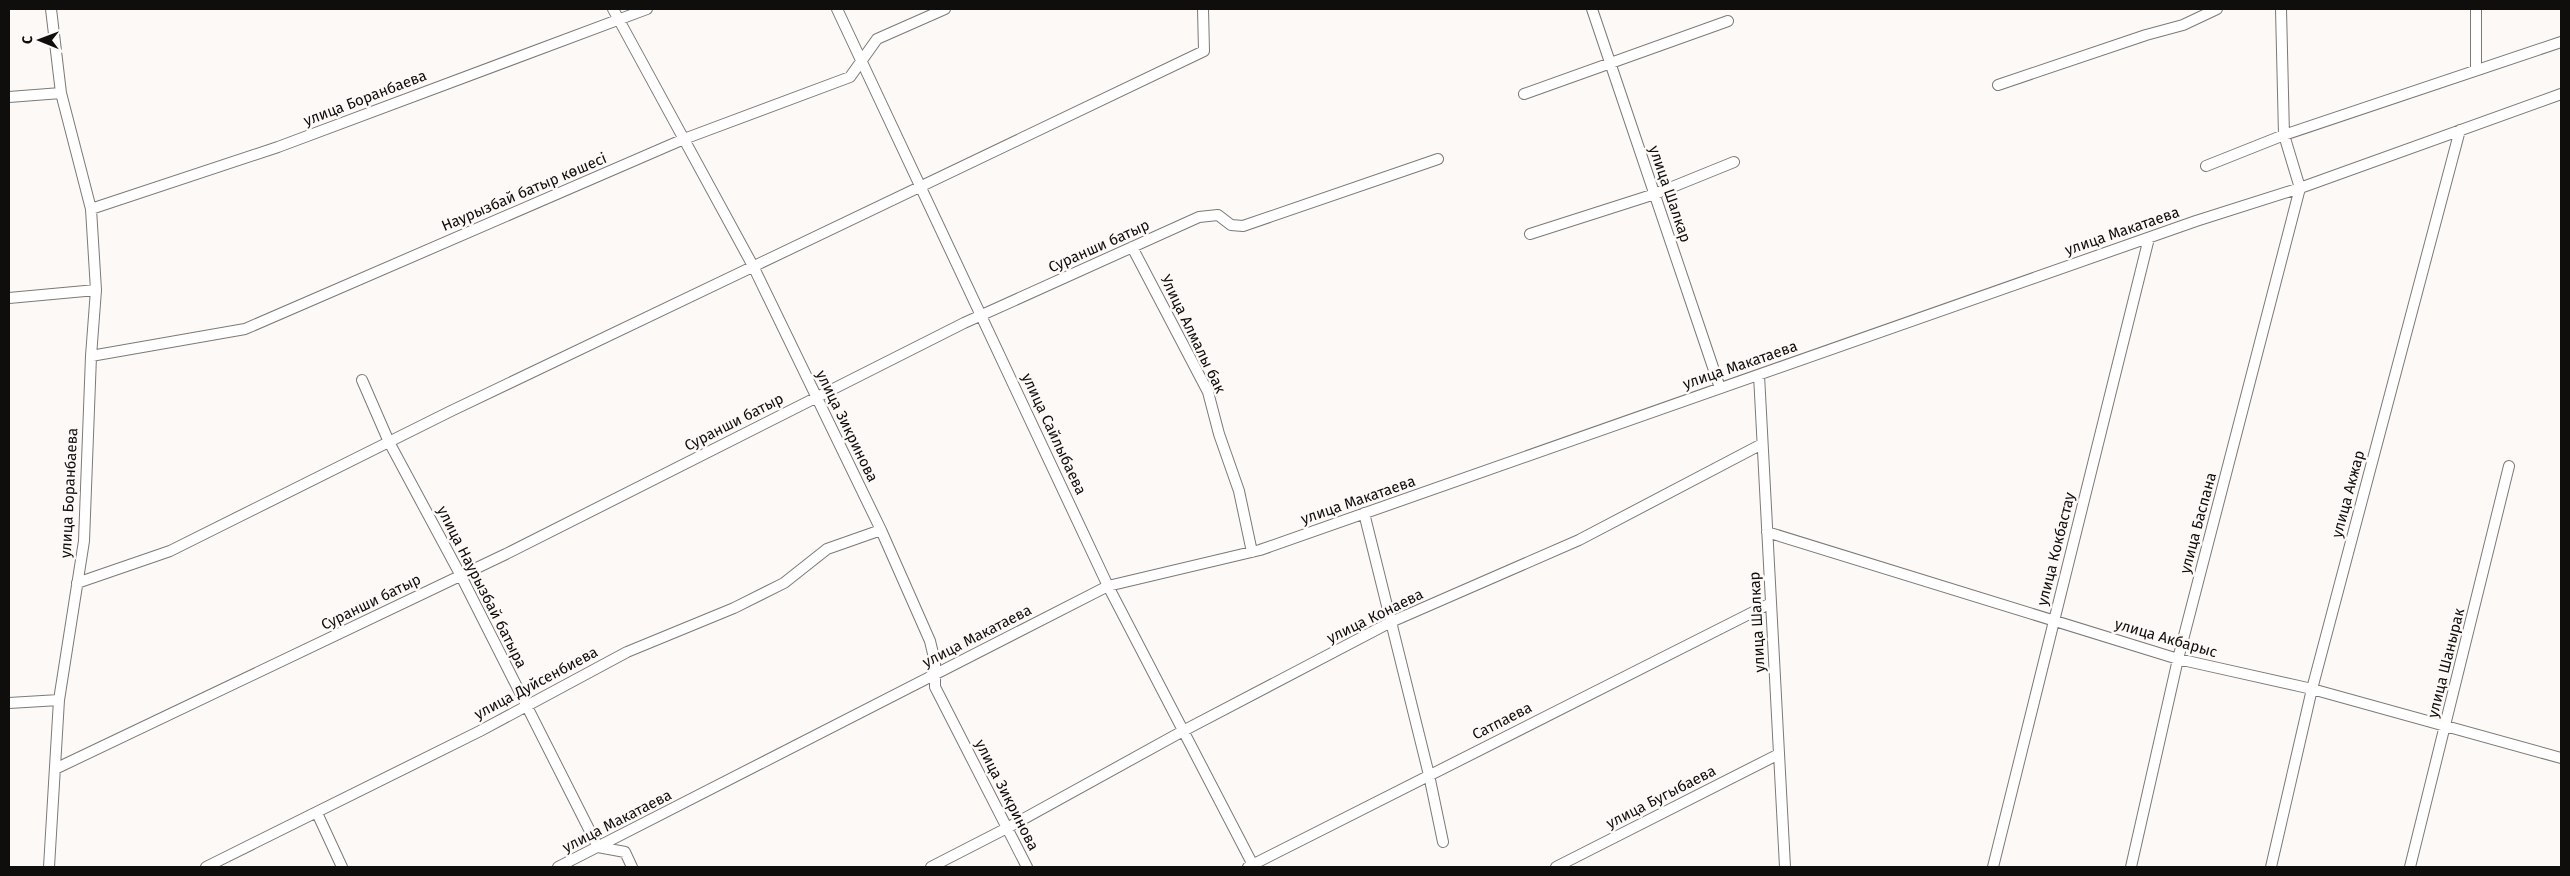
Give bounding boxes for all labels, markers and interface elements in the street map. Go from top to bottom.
north arrow [15,15,65,65]
text: С [19,36,36,44]
street label: улица Боранбаева [301,66,429,130]
street label: улица Шалкар [1645,143,1695,245]
street label: Наурызбай батыр көшесі [439,149,609,235]
street label: улица Макатаева [2062,203,2182,259]
street label: Суранши батыр [1046,216,1152,276]
street label: Улица Алмалы бак [1157,272,1230,396]
street label: улица Макатаева [1680,337,1800,393]
street label: улица Зикринова [812,367,882,485]
street label: улица Сайлыбаева [1018,370,1090,498]
street label: Суранши батыр [681,389,787,455]
street label: улица Боранбаева [57,427,81,559]
street label: улица Акжар [2328,448,2368,540]
street label: улица Баспана [2176,471,2220,575]
street label: улица Макатаева [1298,472,1418,528]
street label: улица Кокбастау [2033,490,2079,608]
street label: улица Наурызбай батыра [433,503,531,671]
street label: Суранши батыр [318,570,424,634]
street label: улица Шалкар [1745,571,1769,673]
street label: улица Конаева [1324,585,1426,647]
street label: улица Макатаева [919,601,1035,671]
street label: улица Шанырак [2424,606,2468,720]
street label: улица Акбарыс [2113,615,2219,661]
street label: улица Дуйсенбиева [471,643,601,723]
street label: Сатпаева [1469,698,1535,744]
street label: улица Зикринова [971,736,1043,854]
street label: улица Бугыбаева [1603,762,1719,832]
street label: улица Макатаева [559,786,675,856]

